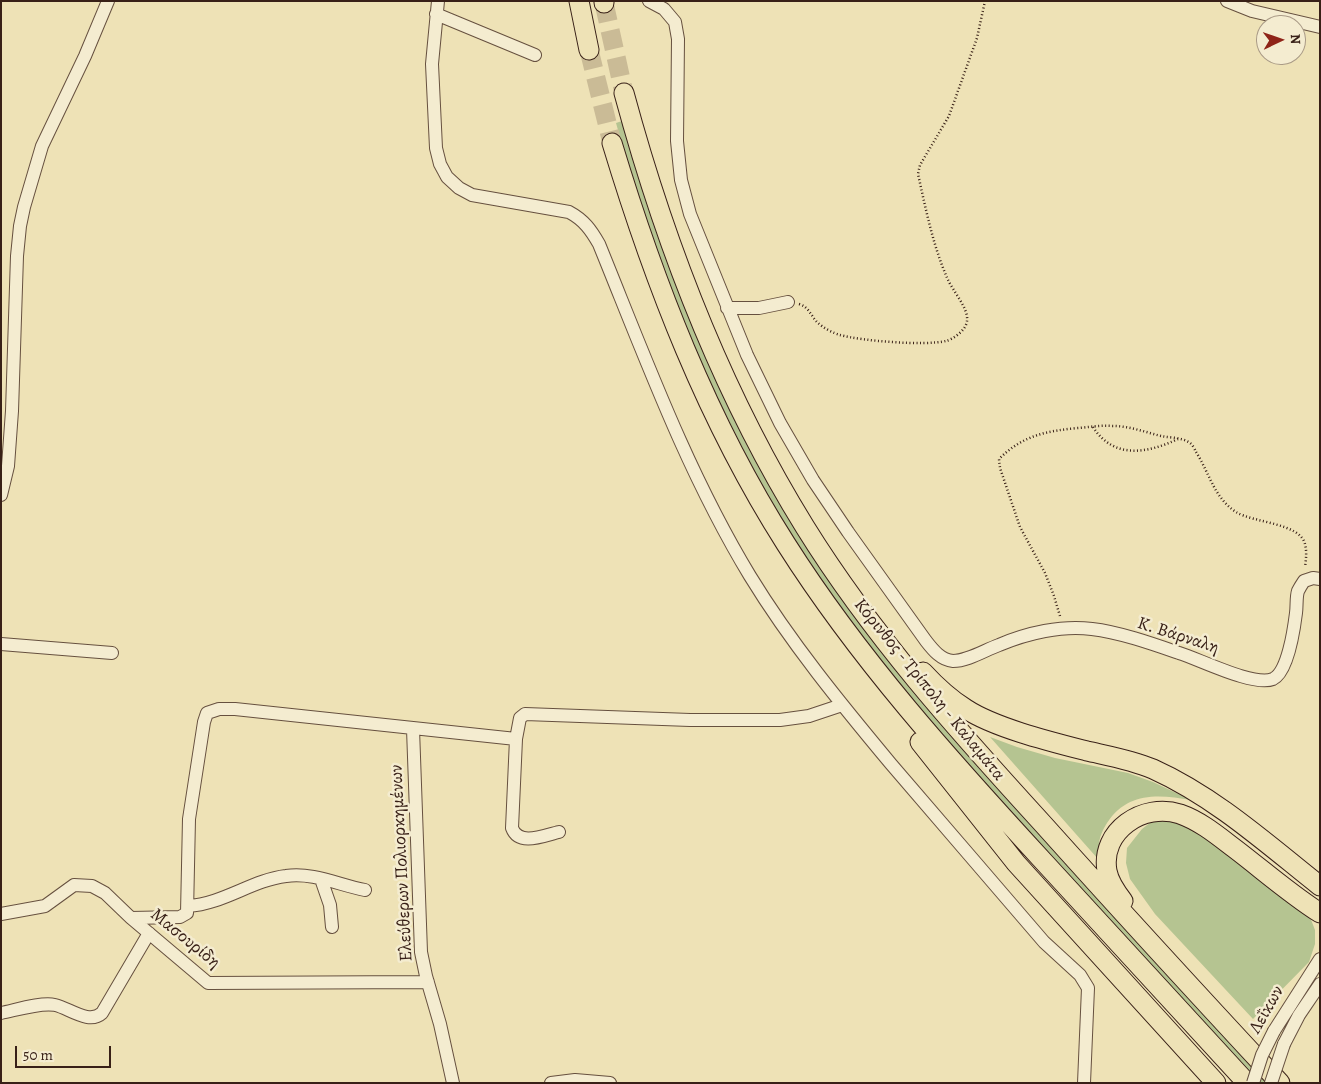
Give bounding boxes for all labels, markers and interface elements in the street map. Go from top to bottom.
north arrow [1256,15,1306,65]
text: N [1286,34,1305,45]
street label: Κόρινθος - Τρίπολη - Καλαμάτα [849,595,1009,785]
street label: Κ. Βάρναλη [1135,613,1221,659]
street label: Ελεύθερων Πολιορκημένων [386,764,418,962]
street label: Μασουρίδη [146,904,224,974]
street label: Λεΐκων [1245,982,1289,1038]
scale bar [18,1036,114,1068]
text: 50 m [23,1045,53,1065]

